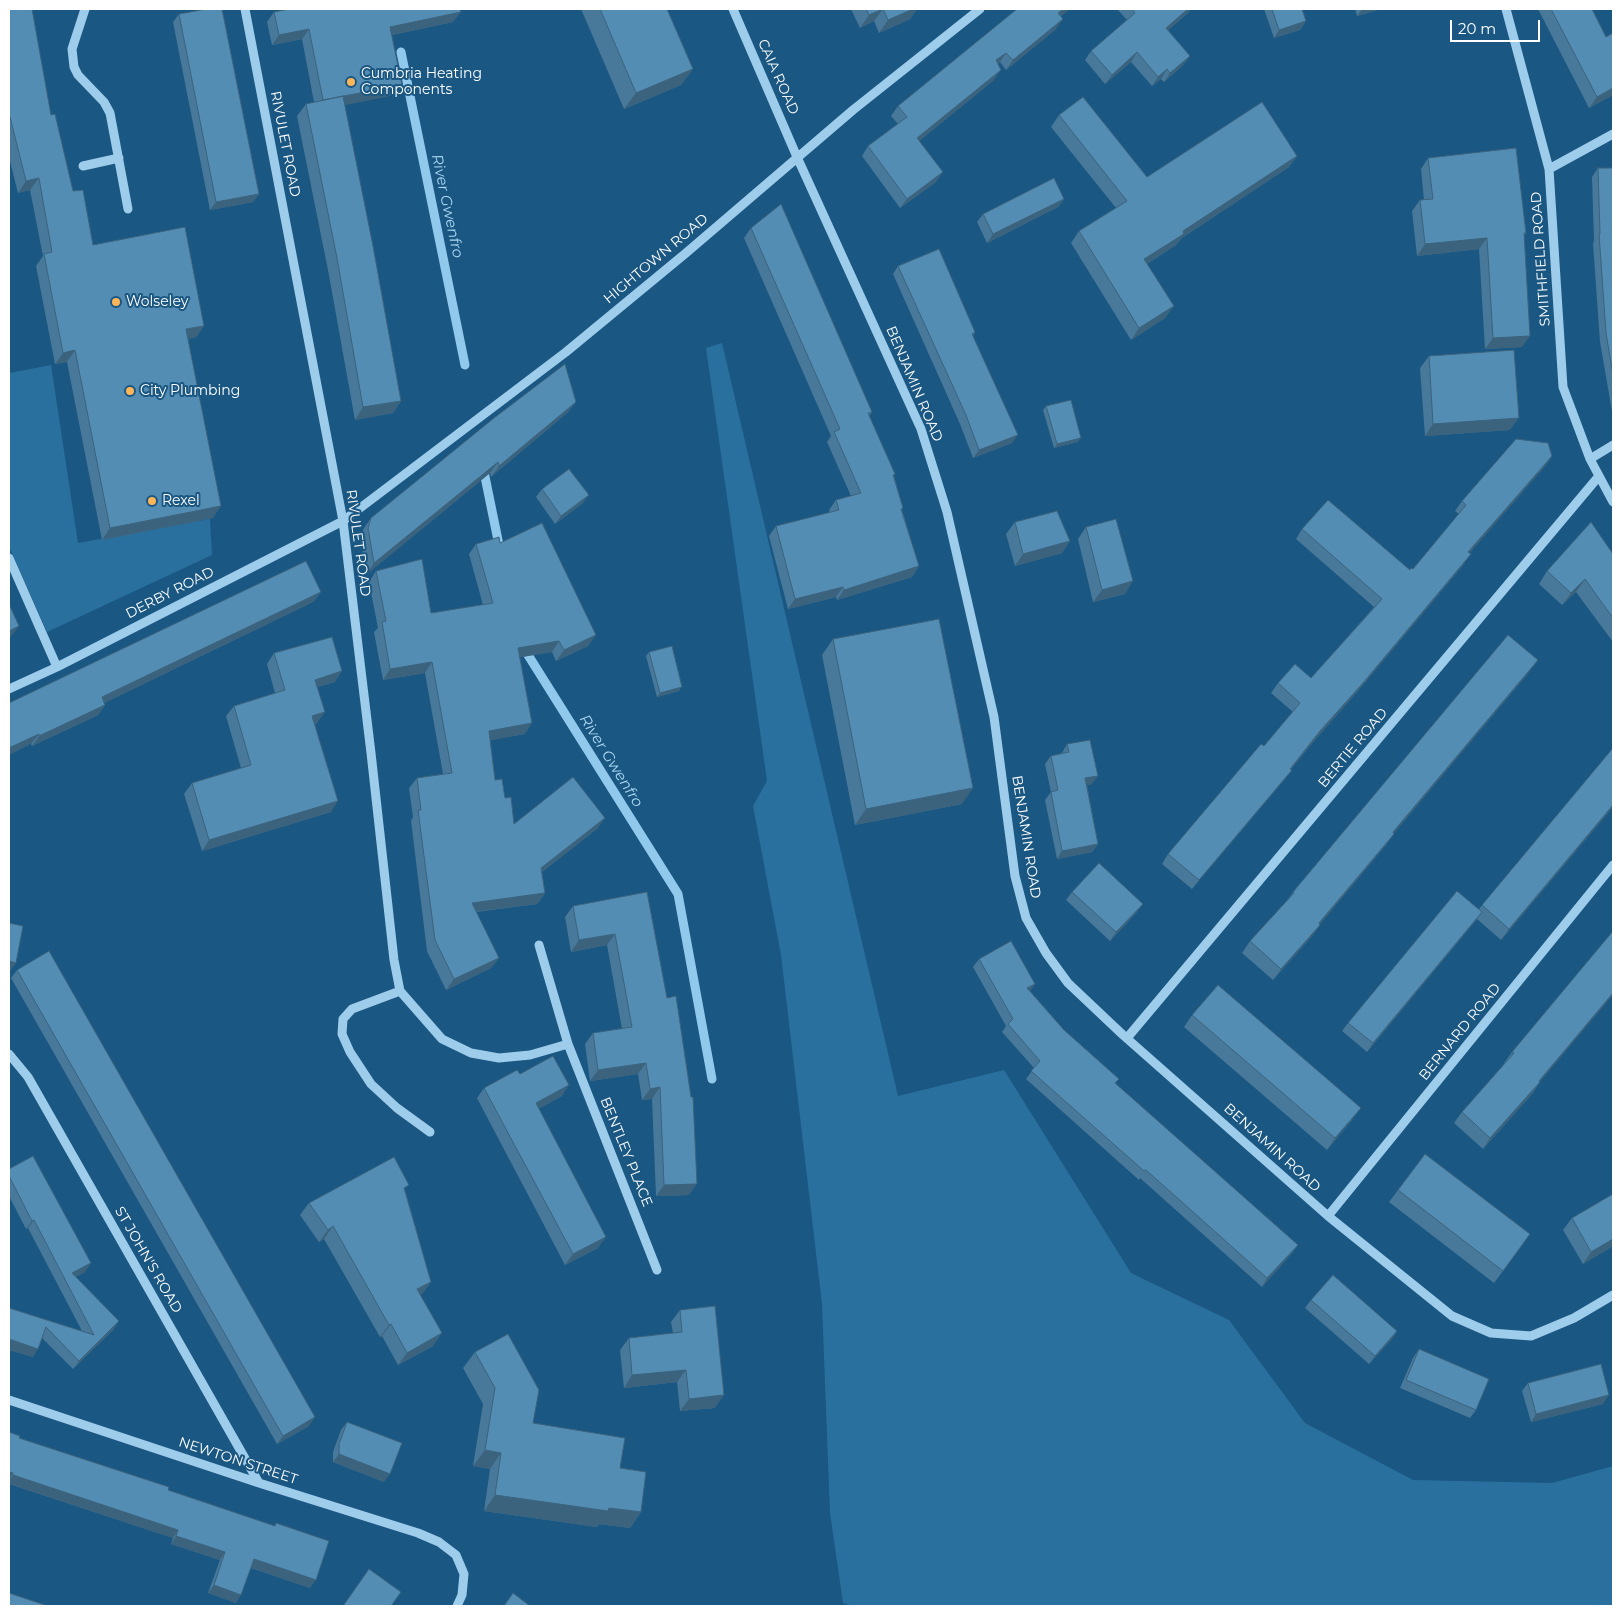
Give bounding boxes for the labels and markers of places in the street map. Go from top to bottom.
place label: Cumbria Heating Components [361,66,482,98]
marker: Cumbria Heating Components [345,76,357,88]
place label: Wolseley [126,294,188,310]
marker: Wolseley [110,296,122,308]
place label: City Plumbing [140,383,240,399]
marker: City Plumbing [124,385,136,397]
place label: Rexel [162,493,200,509]
marker: Rexel [146,495,158,507]

